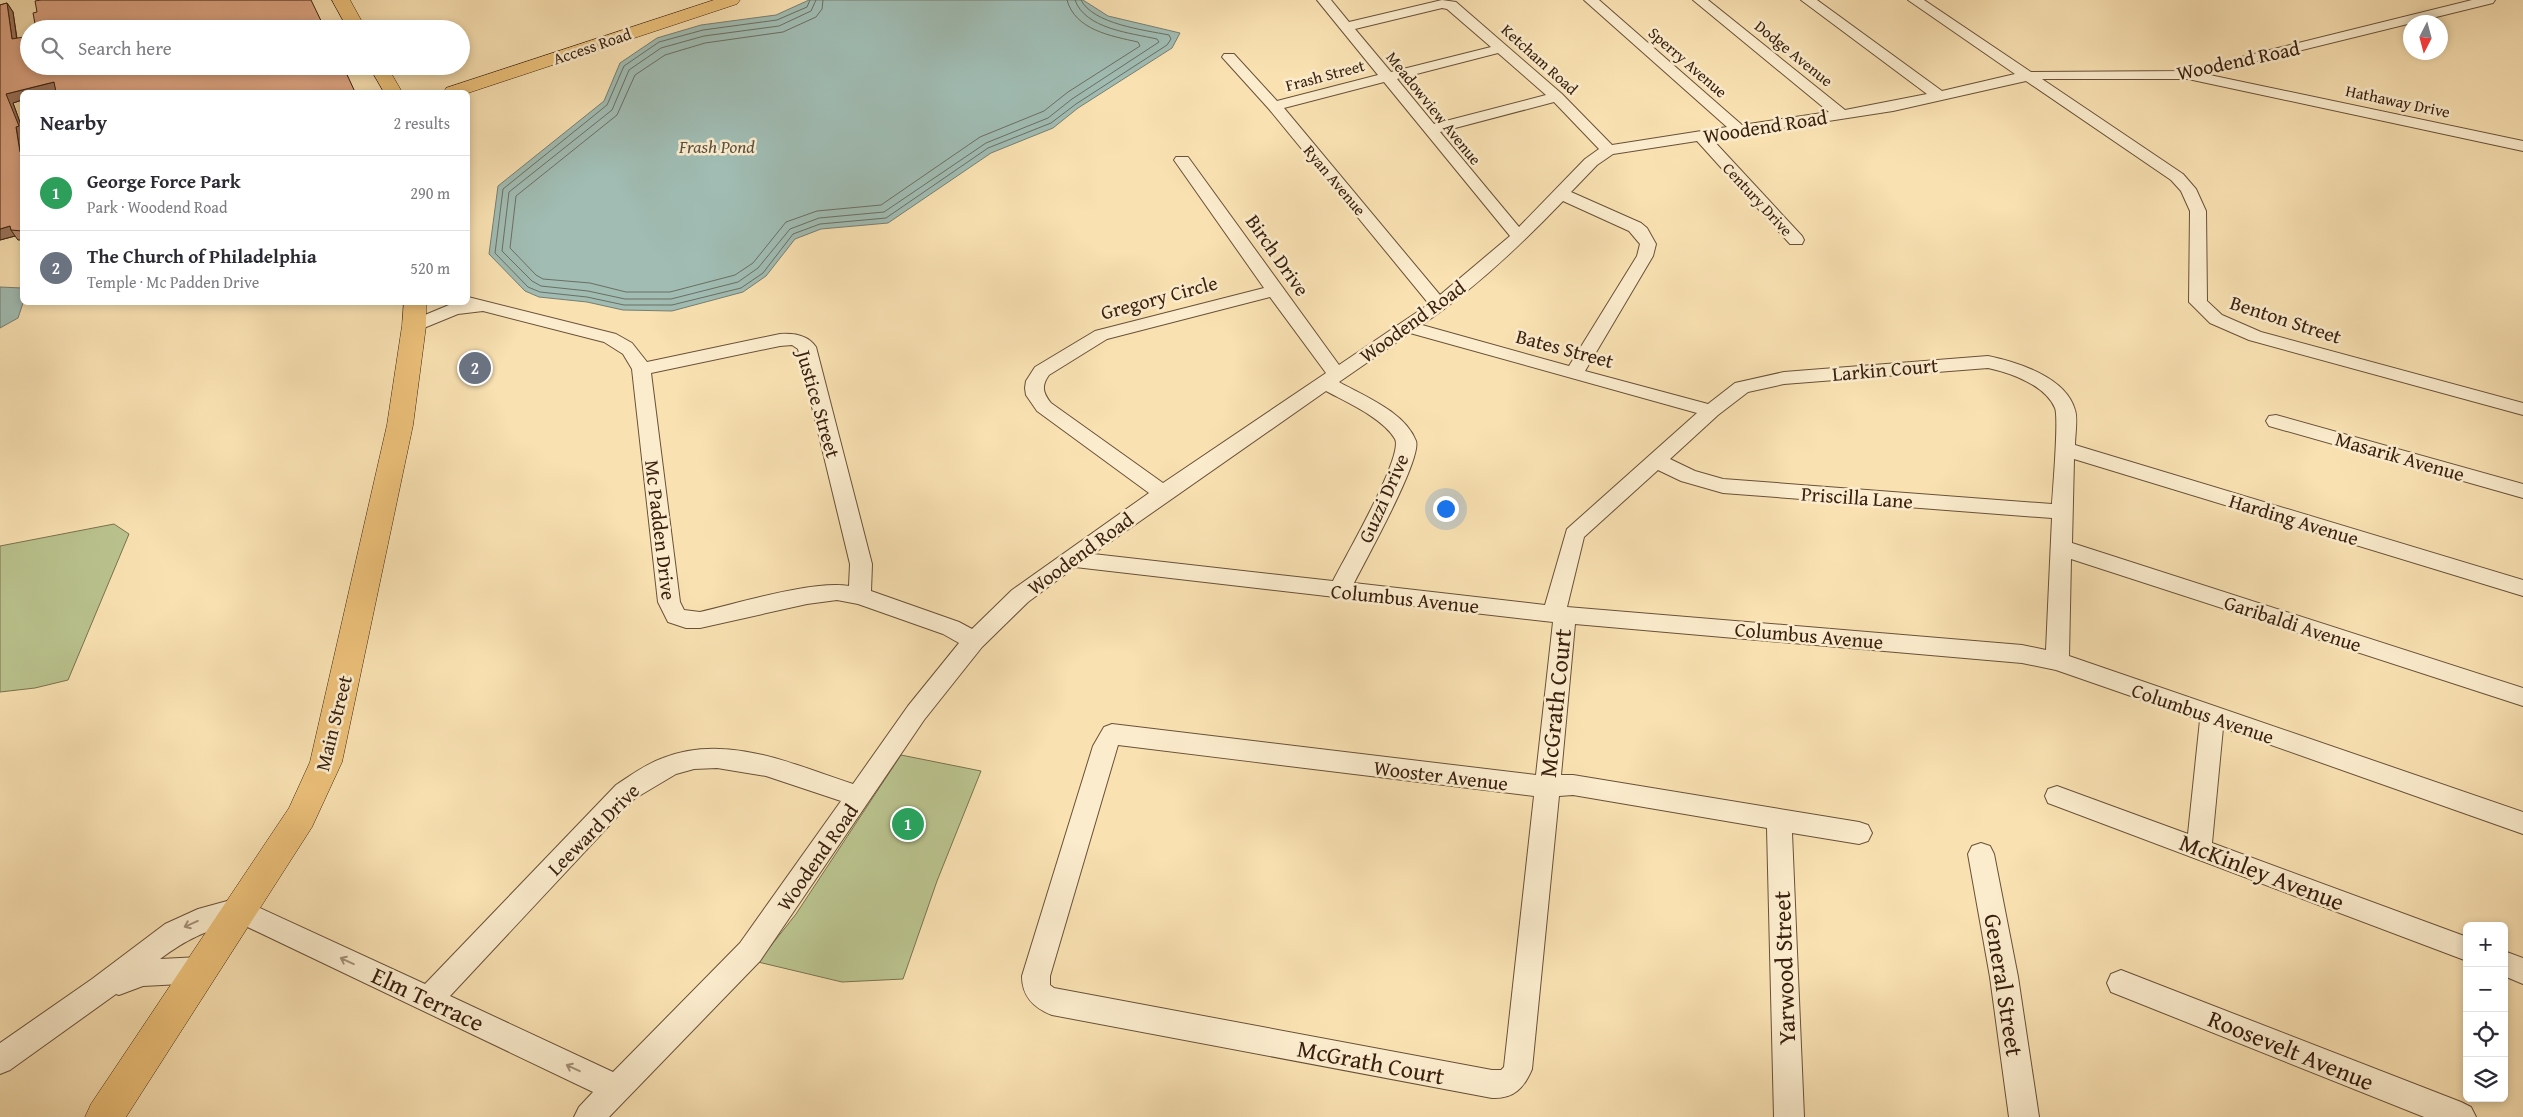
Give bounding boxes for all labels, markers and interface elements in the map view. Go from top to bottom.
street label: Dodge Avenue [1750,14,1838,92]
north arrow [2403,15,2448,60]
street label: Ketcham Road [1496,18,1584,100]
search box [20,20,470,75]
street label: Access Road [550,21,635,71]
street label: Sperry Avenue [1643,21,1733,103]
street label: Woodend Road [2174,33,2302,87]
icon: search [38,34,66,62]
text: Search here [78,34,172,62]
street label: Meadowview Avenue [1381,46,1487,170]
street label: Frash Street [1283,53,1368,97]
street label: Hathaway Drive [2344,78,2452,124]
street label: Woodend Road [1701,102,1829,150]
text: Nearby [40,107,107,138]
text: 2 results [393,111,450,135]
water label: Frash Pond [678,133,755,160]
street label: Ryan Avenue [1298,139,1372,221]
street label: Century Drive [1717,157,1799,241]
text: George Force Park [87,167,240,195]
text: 1 [52,181,60,205]
text: 290 m [410,181,450,205]
text: Park · Woodend Road [87,195,227,219]
street label: Birch Drive [1239,208,1317,302]
text: The Church of Philadelphia [87,242,317,270]
text: 2 [52,256,60,280]
text: 520 m [410,256,450,280]
street label: Gregory Circle [1097,267,1221,327]
text: Temple · Mc Padden Drive [87,270,259,294]
street label: Woodend Road [1353,272,1471,369]
street label: Benton Street [2227,287,2345,351]
street label: Bates Street [1513,321,1617,375]
street label: Justice Street [789,344,848,461]
pin: 2 [459,349,491,387]
street label: Larkin Court [1831,350,1939,388]
street label: Masarik Avenue [2332,424,2468,488]
street label: Guzzi Drive [1350,449,1416,547]
street label: Mc Padden Drive [638,458,684,602]
street label: Priscilla Lane [1800,479,1914,515]
street label: Harding Avenue [2226,486,2362,552]
your location [1433,496,1459,522]
street label: Woodend Road [1021,504,1139,601]
street label: Columbus Avenue [1329,576,1481,620]
street label: Garibaldi Avenue [2221,587,2365,659]
street label: Columbus Avenue [1734,614,1884,656]
street label: McGrath Court [1530,626,1580,779]
street label: Main Street [307,672,359,774]
street label: Columbus Avenue [2128,675,2278,751]
street label: Wooster Avenue [1372,752,1510,798]
street label: Leeward Drive [540,776,646,882]
street label: Woodend Road [769,797,865,916]
pin: 1 [892,805,924,843]
street label: McKinley Avenue [2175,825,2349,919]
street label: Yarwood Street [1764,890,1804,1046]
street label: General Street [1975,911,2033,1059]
one-way arrow [184,920,199,930]
map controls [2463,922,2508,1102]
button: + [2463,922,2508,967]
one-way arrow [340,955,355,965]
street label: Elm Terrace [366,958,490,1040]
button: − [2463,967,2508,1012]
street label: Roosevelt Avenue [2203,1001,2379,1099]
button: locate [2463,1012,2508,1057]
street label: McGrath Court [1294,1031,1448,1094]
button: layers [2463,1057,2508,1102]
one-way arrow [566,1062,581,1072]

